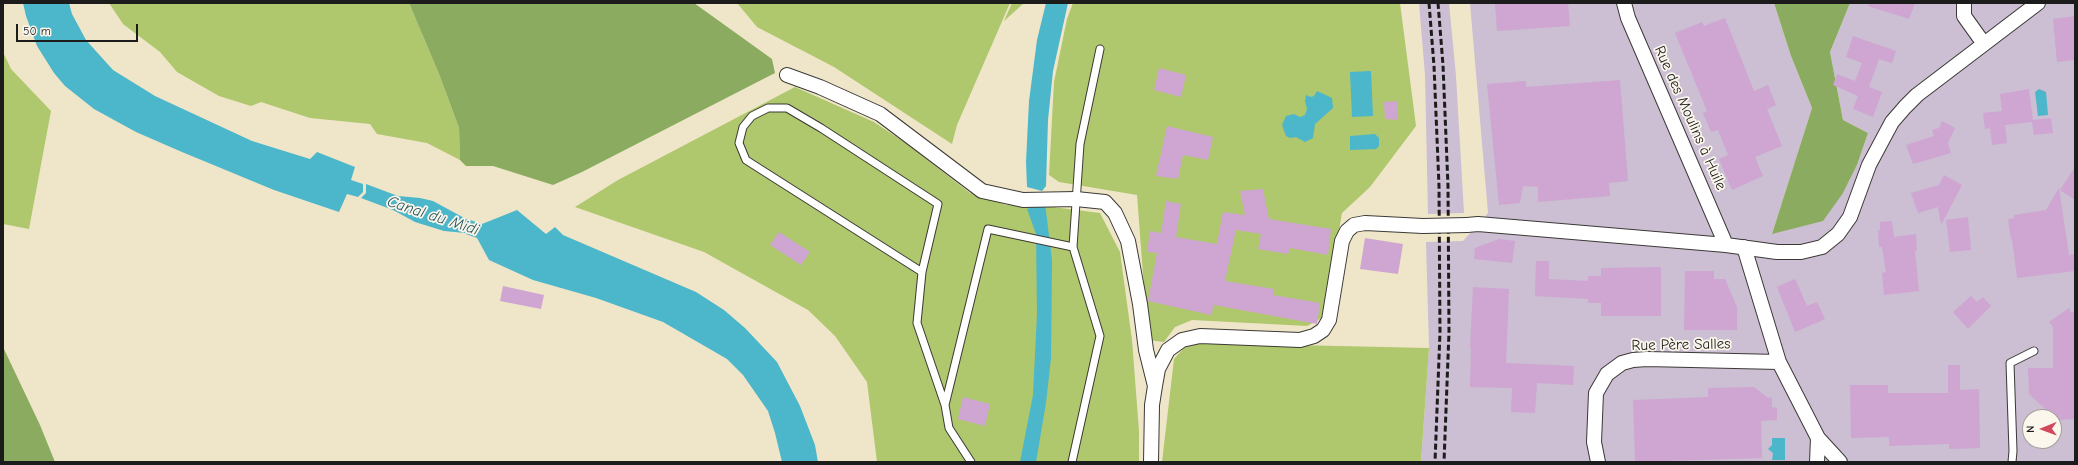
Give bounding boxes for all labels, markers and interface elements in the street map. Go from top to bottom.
scale bar [18,16,140,42]
text: 50 m [23,24,51,38]
street label: Rue des Moulins à Huile [1650,43,1730,193]
water label: Canal du Midi [385,192,481,240]
street label: Rue Père Salles [1631,335,1731,355]
north arrow [2022,409,2062,449]
text: N [2024,425,2037,433]

